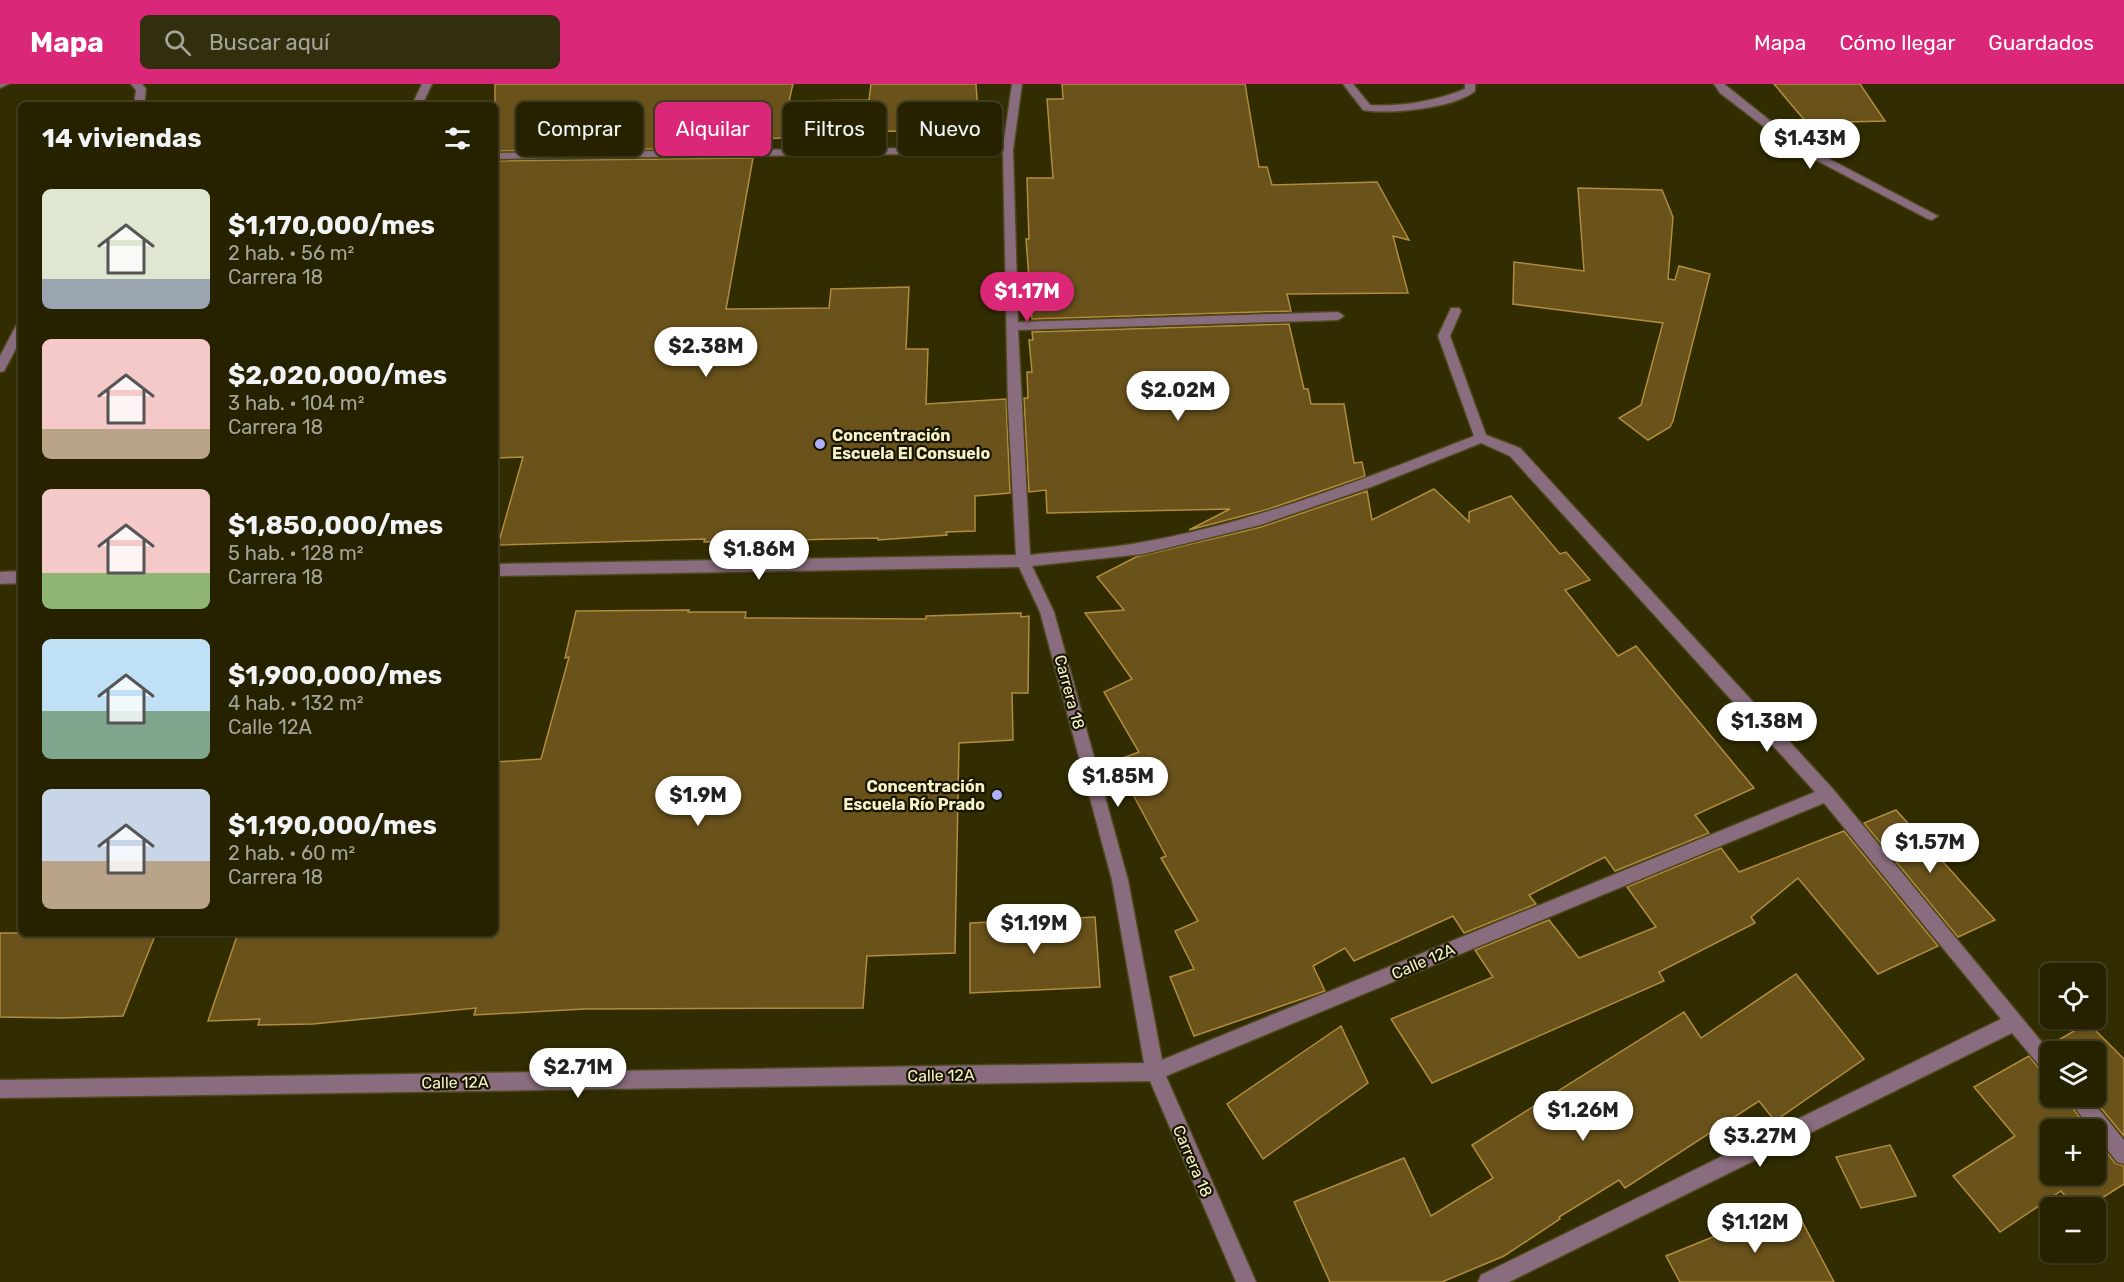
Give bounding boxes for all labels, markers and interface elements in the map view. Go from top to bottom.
search box [140,15,560,69]
text: Mapa [30,26,104,59]
icon: search [161,26,194,59]
text: Buscar aquí [209,29,329,56]
text: Mapa [1754,30,1806,55]
text: Cómo llegar [1839,30,1955,55]
text: Guardados [1988,30,2094,55]
chip: Comprar [516,102,643,156]
chip: Alquilar [655,102,771,156]
chip: Filtros [783,102,886,156]
chip: Nuevo [898,102,1002,156]
pin: $1.43M [1761,119,1859,170]
icon: filters [441,122,474,155]
text: 14 viviendas [42,123,202,154]
text: $1.43M [1774,126,1846,150]
text: $1,170,000/mes [228,210,435,241]
icon: home [90,213,162,285]
text: 2 hab. · 56 m² [228,241,354,265]
text: Carrera 18 [228,265,323,289]
pin: $1.17M [978,272,1076,323]
text: $1.17M [994,279,1060,303]
pin: $2.38M [657,327,755,378]
text: $2.38M [668,334,744,358]
text: $2,020,000/mes [228,360,447,391]
icon: home [90,363,162,435]
pin: $2.02M [1129,371,1227,422]
text: $2.02M [1140,378,1216,402]
text: 3 hab. · 104 m² [228,391,364,415]
text: Carrera 18 [228,415,323,439]
place label: Concentración Escuela El Consuelo [832,426,990,463]
marker: Concentración Escuela El Consuelo [813,437,827,451]
text: $1,850,000/mes [228,510,443,541]
icon: home [90,513,162,585]
pin: $1.86M [710,530,808,581]
text: $1.86M [723,537,795,561]
text: 5 hab. · 128 m² [228,541,364,565]
text: Carrera 18 [228,565,323,589]
street label: Carrera 18 [1050,653,1089,731]
text: $1,900,000/mes [228,660,442,691]
icon: home [90,663,162,735]
text: 4 hab. · 132 m² [228,691,364,715]
pin: $1.38M [1718,702,1816,753]
text: $1.38M [1731,709,1803,733]
text: Calle 12A [228,715,312,739]
pin: $1.85M [1069,757,1167,808]
text: $1.85M [1082,764,1154,788]
pin: $1.9M [656,776,740,827]
place label: Concentración Escuela Río Prado [843,777,985,814]
text: $1.9M [669,783,727,807]
marker: Concentración Escuela Río Prado [990,788,1004,802]
text: $1,190,000/mes [228,810,437,841]
icon: home [90,813,162,885]
pin: $1.57M [1881,823,1979,874]
text: $1.57M [1895,830,1965,854]
text: 2 hab. · 60 m² [228,841,355,865]
text: Carrera 18 [228,865,323,889]
pin: $1.19M [985,904,1083,955]
text: $1.19M [1000,911,1068,935]
street label: Calle 12A [1389,939,1458,983]
map controls [2040,963,2106,1263]
button: locate [2040,963,2106,1029]
button: layers [2040,1041,2106,1107]
pin: $2.71M [529,1048,627,1099]
text: $2.71M [543,1055,613,1079]
street label: Calle 12A [907,1065,975,1086]
street label: Calle 12A [421,1072,489,1093]
pin: $1.26M [1534,1091,1632,1142]
text: $1.26M [1547,1098,1619,1122]
pin: $3.27M [1711,1117,1809,1168]
button: + [2040,1119,2106,1185]
street label: Carrera 18 [1169,1122,1216,1200]
text: $3.27M [1723,1124,1797,1148]
button: − [2040,1197,2106,1263]
pin: $1.12M [1706,1203,1804,1254]
text: $1.12M [1721,1210,1789,1234]

